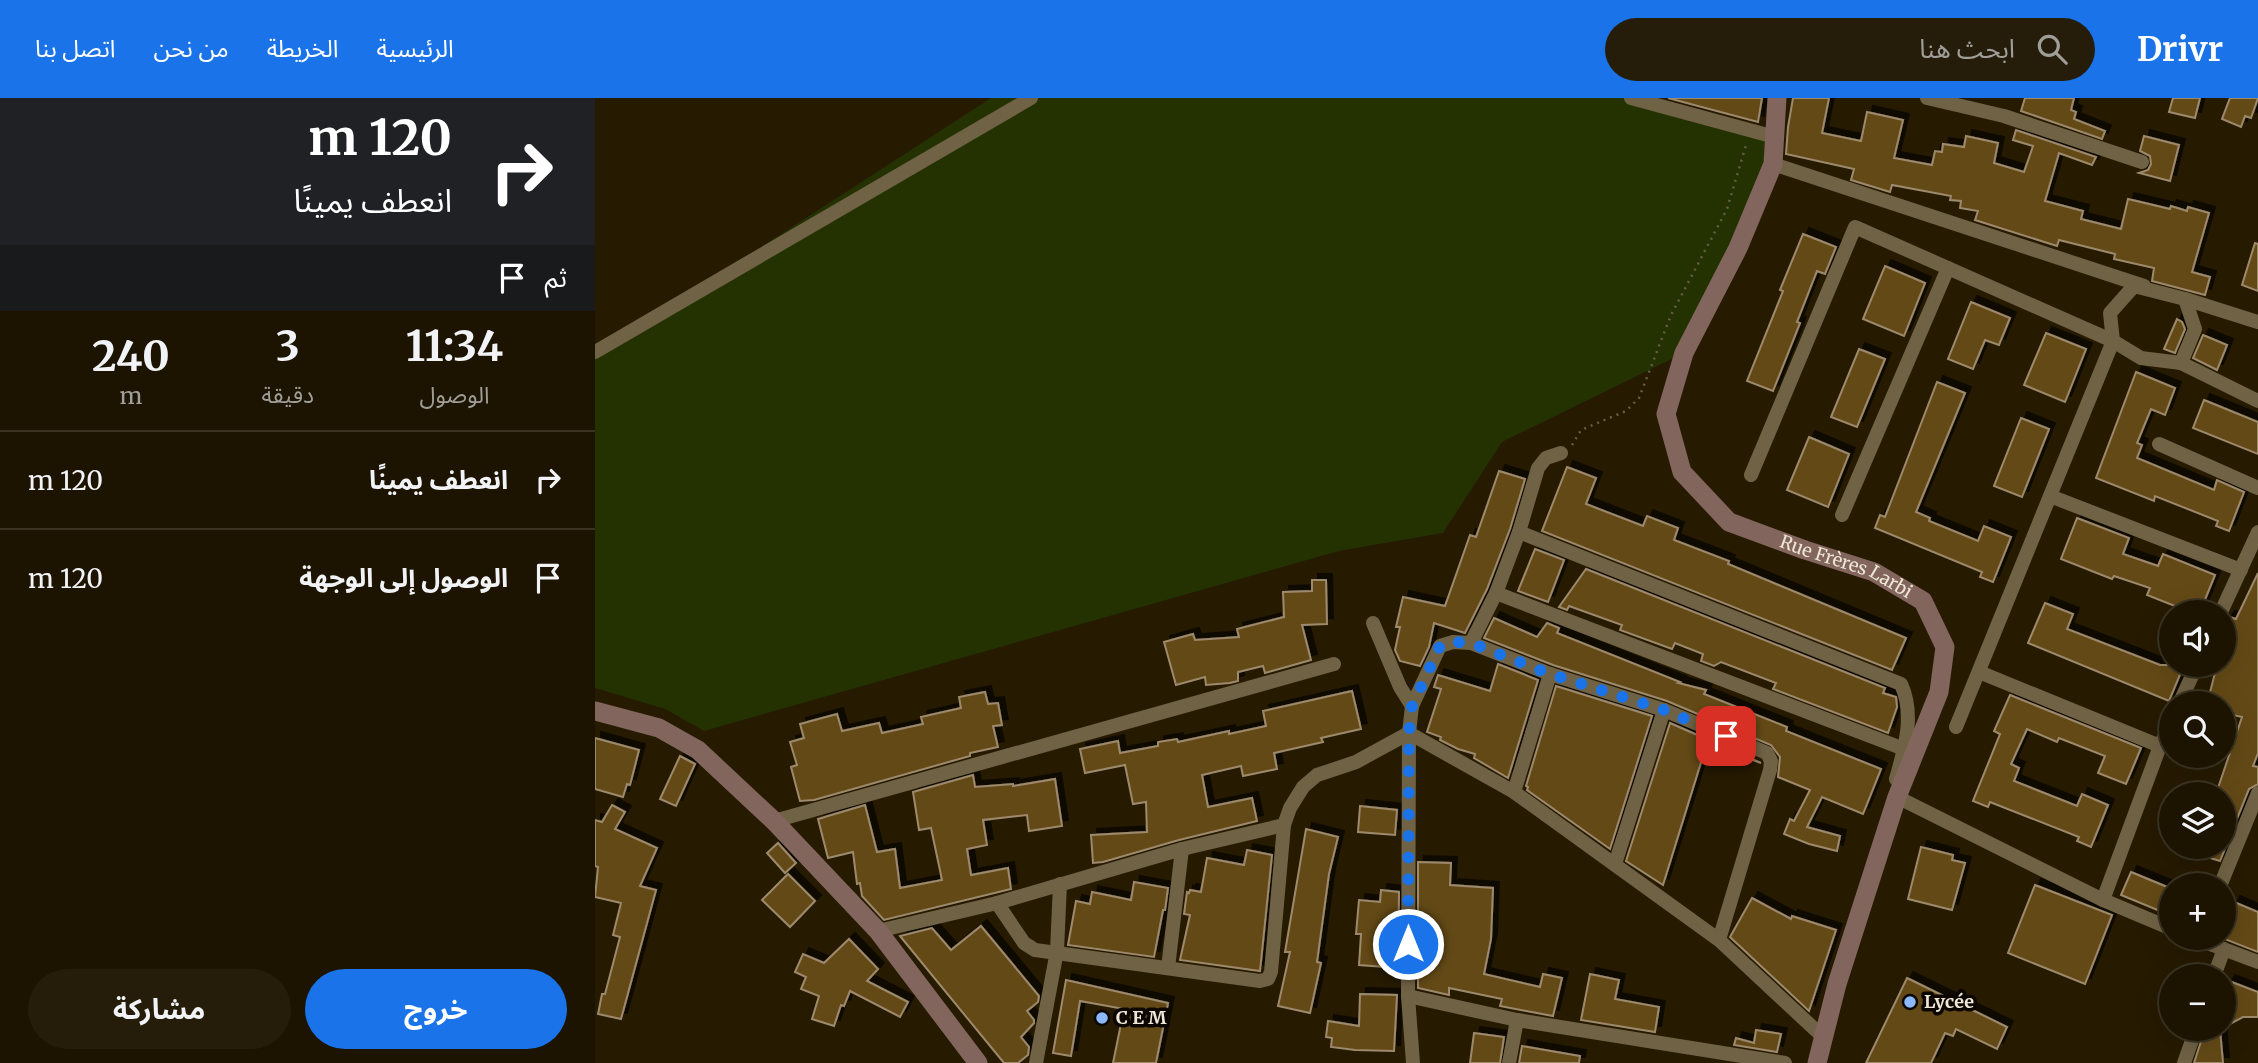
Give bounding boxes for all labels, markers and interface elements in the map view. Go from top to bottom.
search box [1605,18,2095,81]
text: Drivr [2137,29,2223,70]
icon: search [2033,30,2071,68]
text: ابحث هنا [1919,32,2015,65]
text: اتصل بنا [35,33,116,64]
text: من نحن [154,33,229,64]
text: الخريطة [267,33,339,64]
text: الرئيسية [377,33,454,64]
text: 120 m [308,107,452,168]
icon: right [476,126,567,217]
text: انعطف يمينًا [293,181,452,221]
icon: arrive [493,259,531,297]
text: ثم [545,261,567,294]
text: 3 [276,320,300,372]
text: 11:34 [406,320,503,372]
text: 240 [92,330,170,382]
text: دقيقة [262,380,314,409]
text: الوصول [420,380,489,409]
text: m [119,381,142,410]
icon: right [529,461,567,499]
text: انعطف يمينًا [369,463,508,496]
text: 120 m [28,464,103,497]
street label: Rue Frères Larbi [1777,530,1917,603]
icon: arrive [529,559,567,597]
text: الوصول إلى الوجهة [299,561,508,594]
text: 120 m [28,562,103,595]
map controls [2159,600,2236,1041]
button: sound [2159,600,2236,677]
button: search [2159,691,2236,768]
pin [1696,706,1756,766]
icon: arrive [1707,717,1745,755]
button: layers [2159,782,2236,859]
button: + [2159,873,2236,950]
position arrow [1371,907,1445,981]
button: − [2159,964,2236,1041]
button: مشاركة [28,969,291,1049]
button: خروج [305,969,567,1049]
place label: Lycée [1924,990,1974,1013]
marker: Lycée [1902,994,1918,1010]
place label: C E M [1116,1006,1167,1029]
marker: C E M [1094,1010,1110,1026]

